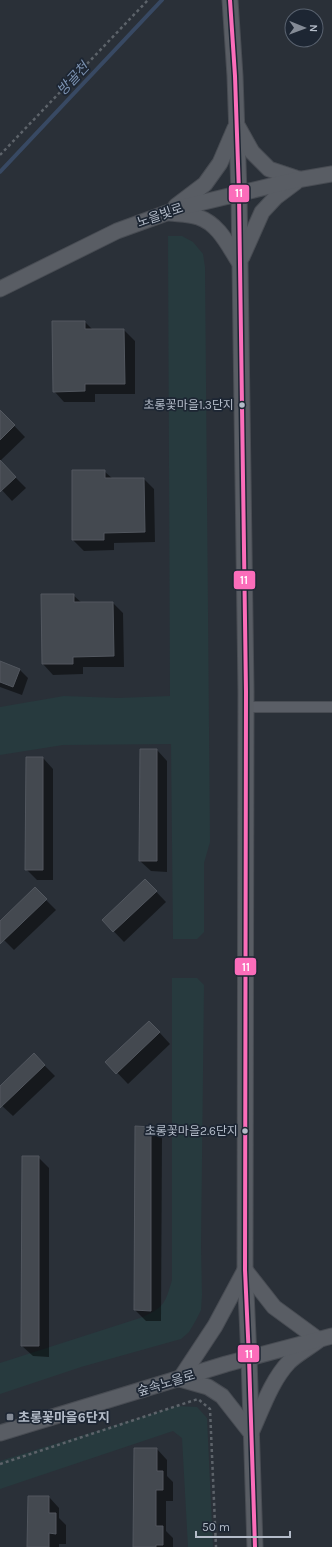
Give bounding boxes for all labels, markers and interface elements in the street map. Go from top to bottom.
north arrow [284,8,324,48]
text: N [307,24,320,32]
water label: 방골천 [54,58,93,99]
line badge: 11 [228,184,250,203]
text: 11 [235,187,243,200]
street label: 노을빛로 [135,200,185,230]
place label: 초롱꽃마을1.3단지 [144,398,234,412]
marker: 초롱꽃마을1.3단지 [237,400,247,410]
line badge: 11 [233,570,256,590]
text: 11 [240,574,248,587]
line badge: 11 [234,957,257,976]
text: 11 [242,961,250,974]
place label: 초롱꽃마을2.6단지 [145,1124,238,1138]
marker: 초롱꽃마을2.6단지 [240,1126,250,1136]
line badge: 11 [237,1344,260,1363]
text: 11 [245,1348,253,1361]
street label: 숲속노을로 [135,1367,197,1399]
place label: 초롱꽃마을6단지 [18,1410,110,1425]
marker: 초롱꽃마을6단지 [5,1412,15,1422]
scale bar [196,1513,290,1539]
text: 50 m [202,1520,230,1534]

